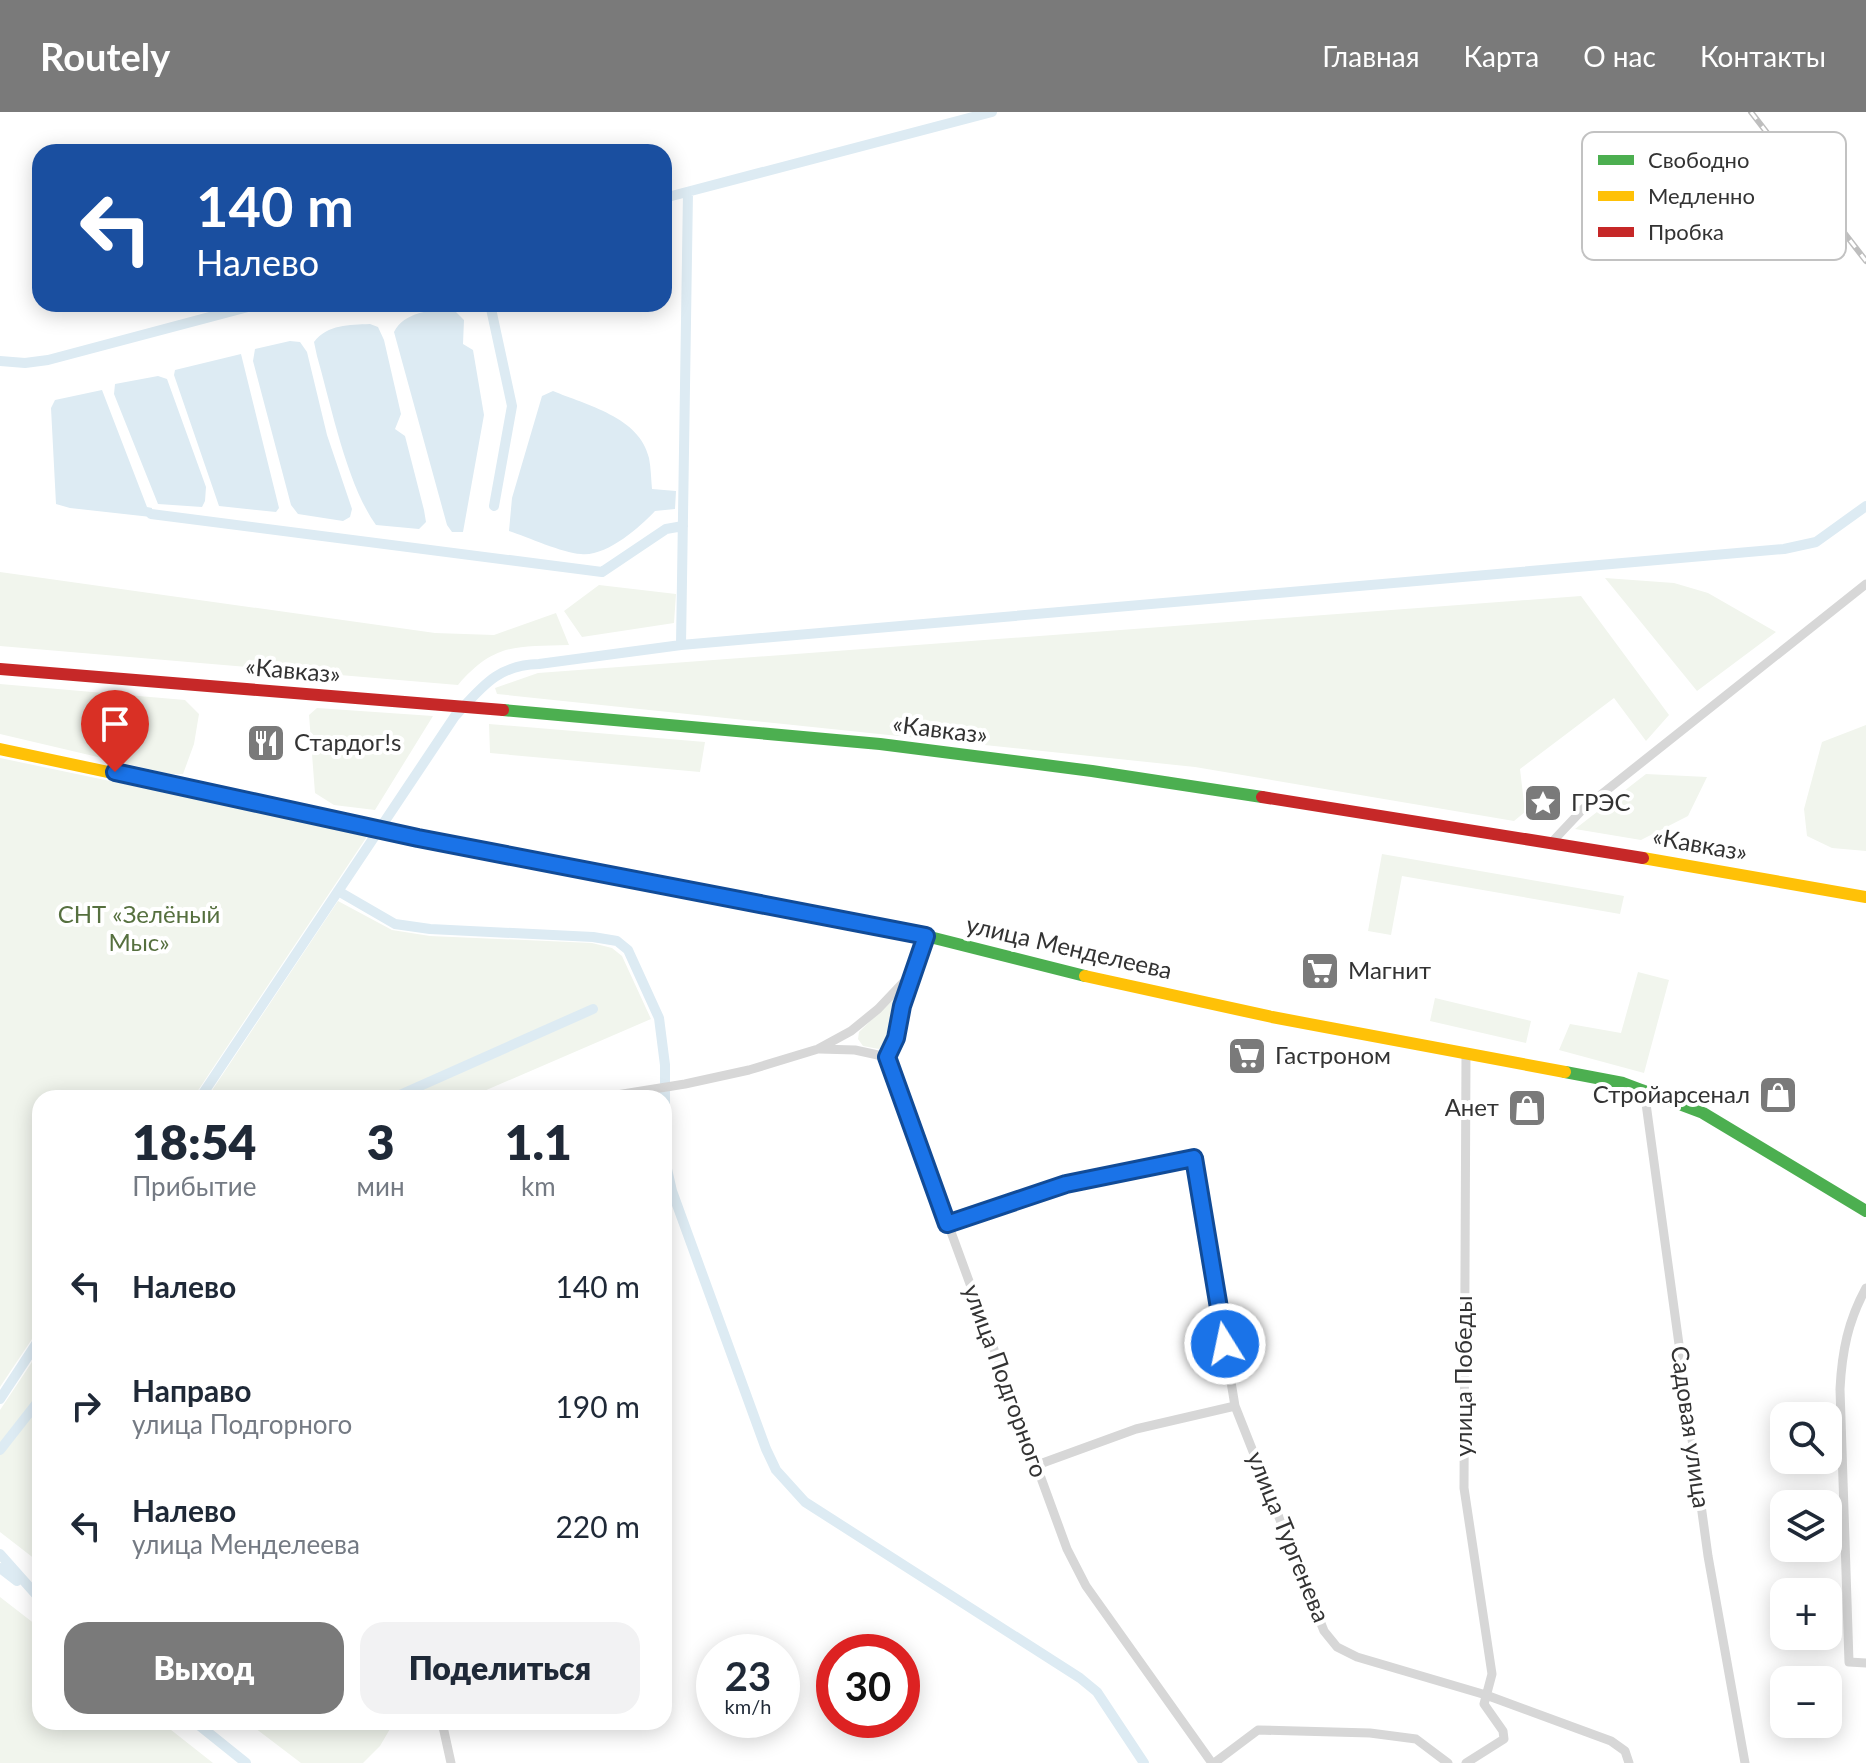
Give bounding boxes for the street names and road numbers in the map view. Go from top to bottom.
street label: «Кавказ» [244,651,342,688]
street label: «Кавказ» [891,708,989,749]
street label: «Кавказ» [1651,821,1750,866]
street label: улица Менделеева [964,909,1175,984]
street label: улица Подгорного [958,1280,1055,1481]
street label: улица Победы [1448,1295,1477,1457]
street label: Садовая улица [1666,1344,1717,1510]
street label: улица Тургенева [1242,1447,1337,1626]

